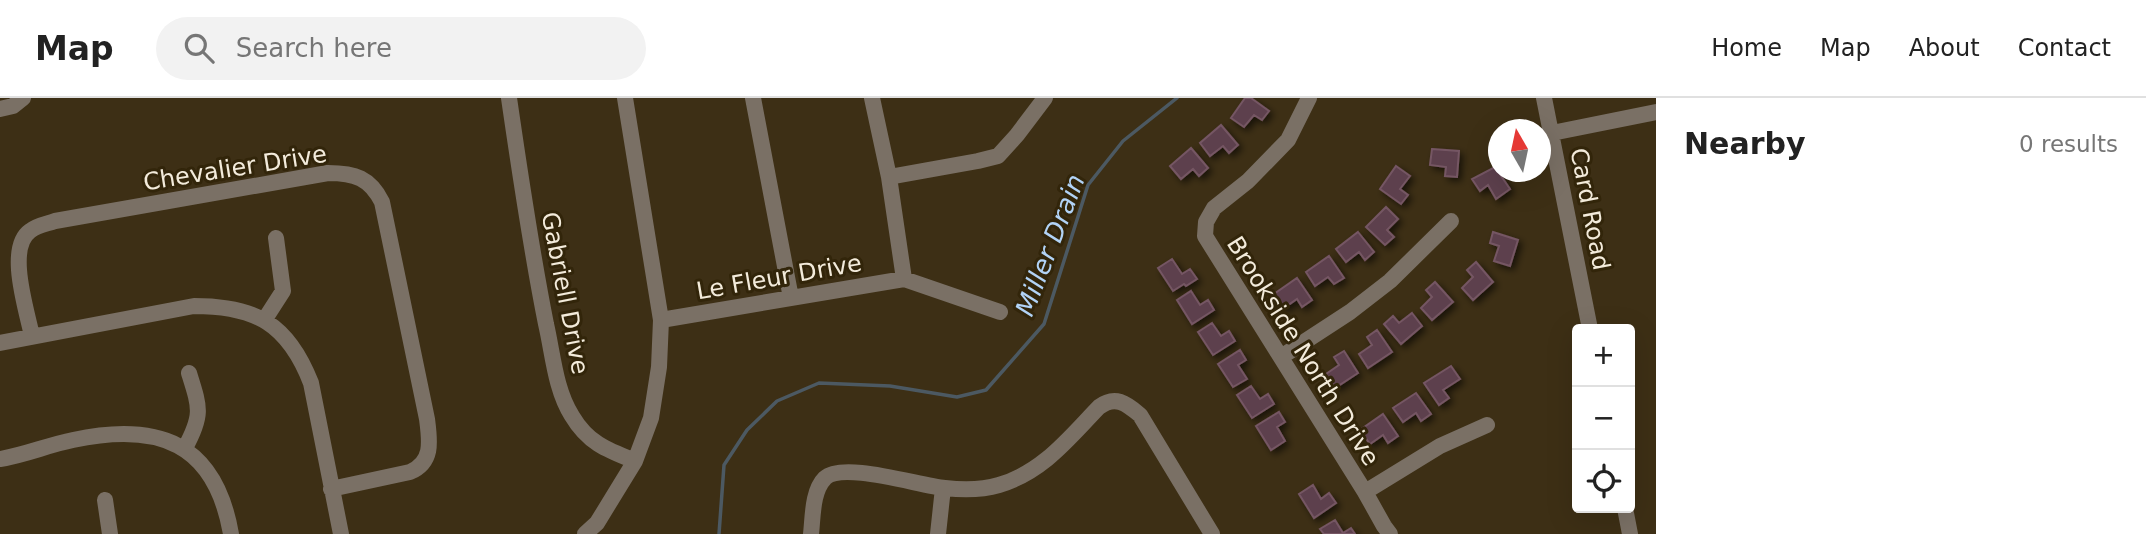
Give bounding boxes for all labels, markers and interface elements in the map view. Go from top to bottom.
search box [156,17,646,80]
text: Map [35,29,114,68]
icon: search [180,29,218,67]
text: Search here [236,33,392,63]
text: Home [1711,34,1782,62]
text: Map [1820,34,1871,62]
text: About [1909,34,1980,62]
text: Contact [2018,34,2111,62]
north arrow [1488,119,1551,182]
text: Nearby [1684,126,1806,161]
text: 0 results [2019,131,2118,157]
street label: Chevalier Drive [141,140,329,196]
street label: Card Road [1564,145,1616,273]
water label: Miller Drain [1009,170,1091,320]
street label: Gabriell Drive [536,209,594,377]
street label: Brookside North Drive [1221,231,1385,471]
street label: Le Fleur Drive [694,249,864,305]
map controls [1572,324,1635,513]
button: + [1572,324,1635,387]
button: − [1572,387,1635,450]
button: locate [1572,450,1635,513]

